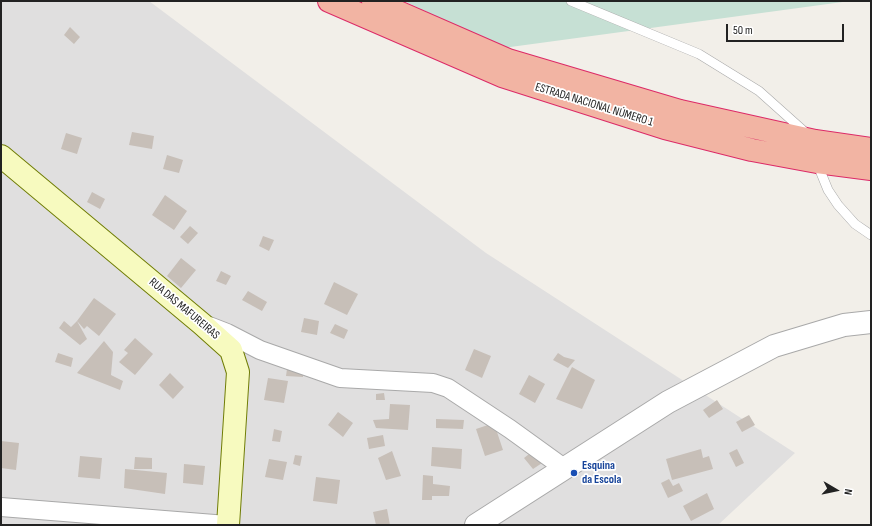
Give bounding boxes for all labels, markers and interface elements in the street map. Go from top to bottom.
scale bar [728,16,846,42]
text: 50 m [733,23,753,38]
street label: ESTRADA NACIONAL NÚMERO 1 [533,80,655,130]
street label: RUA DAS MAFUREIRAS [146,275,222,343]
place label: Esquina da Escola [582,459,621,487]
marker: Esquina da Escola [569,468,579,478]
north arrow [816,470,856,510]
text: N [841,488,855,496]

